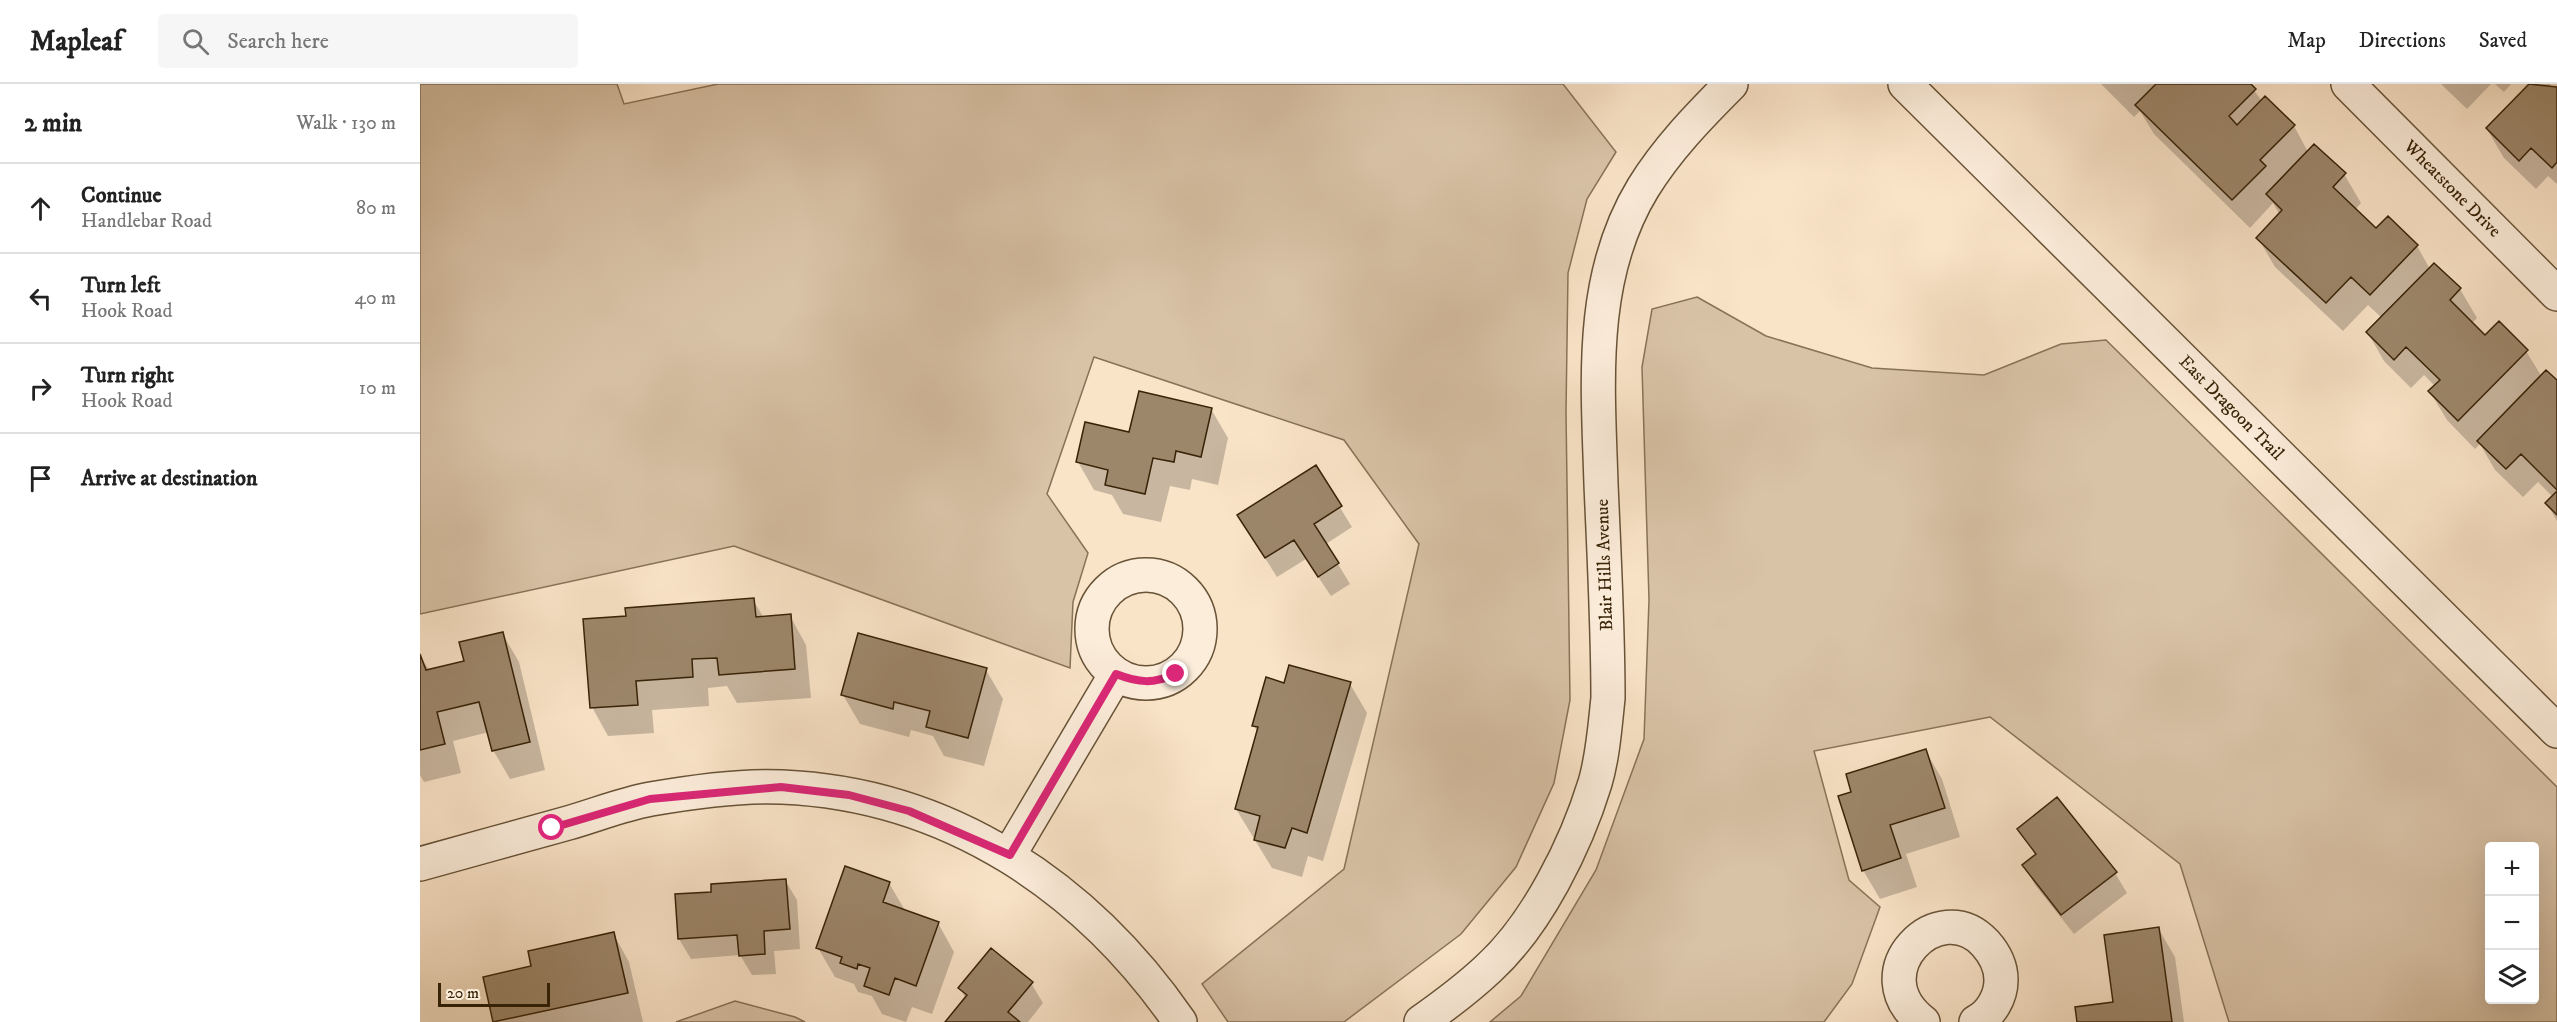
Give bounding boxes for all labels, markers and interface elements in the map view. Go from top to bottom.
search box [158,14,578,68]
text: Mapleaf [30,24,122,59]
icon: search [179,25,212,58]
text: Search here [227,28,329,55]
text: Map [2287,28,2326,54]
text: Directions [2359,28,2446,54]
text: Saved [2479,28,2527,54]
text: 2 min [24,107,82,140]
text: Walk · 130 m [296,111,396,136]
street label: Wheatstone Drive [2398,135,2505,242]
text: Continue [81,182,162,209]
icon: ahead [24,192,57,225]
text: 80 m [356,196,396,221]
text: Handlebar Road [81,209,212,234]
text: Turn left [81,272,161,299]
icon: left [24,282,57,315]
text: 40 m [354,286,396,311]
text: Hook Road [81,299,172,324]
street label: East Dragoon Trail [2174,351,2289,466]
text: Turn right [81,362,174,389]
icon: right [24,372,57,405]
text: 10 m [359,376,396,401]
text: Hook Road [81,389,172,414]
icon: arrive [24,462,57,495]
text: Arrive at destination [81,465,258,492]
street label: Blair Hills Avenue [1592,499,1618,631]
route end [1162,660,1188,686]
route start [538,814,564,840]
map controls [2485,842,2539,1004]
button: + [2485,842,2539,896]
button: − [2485,896,2539,950]
button: layers [2485,950,2539,1004]
scale bar [438,980,550,1008]
text: 20 m [447,983,479,1003]

